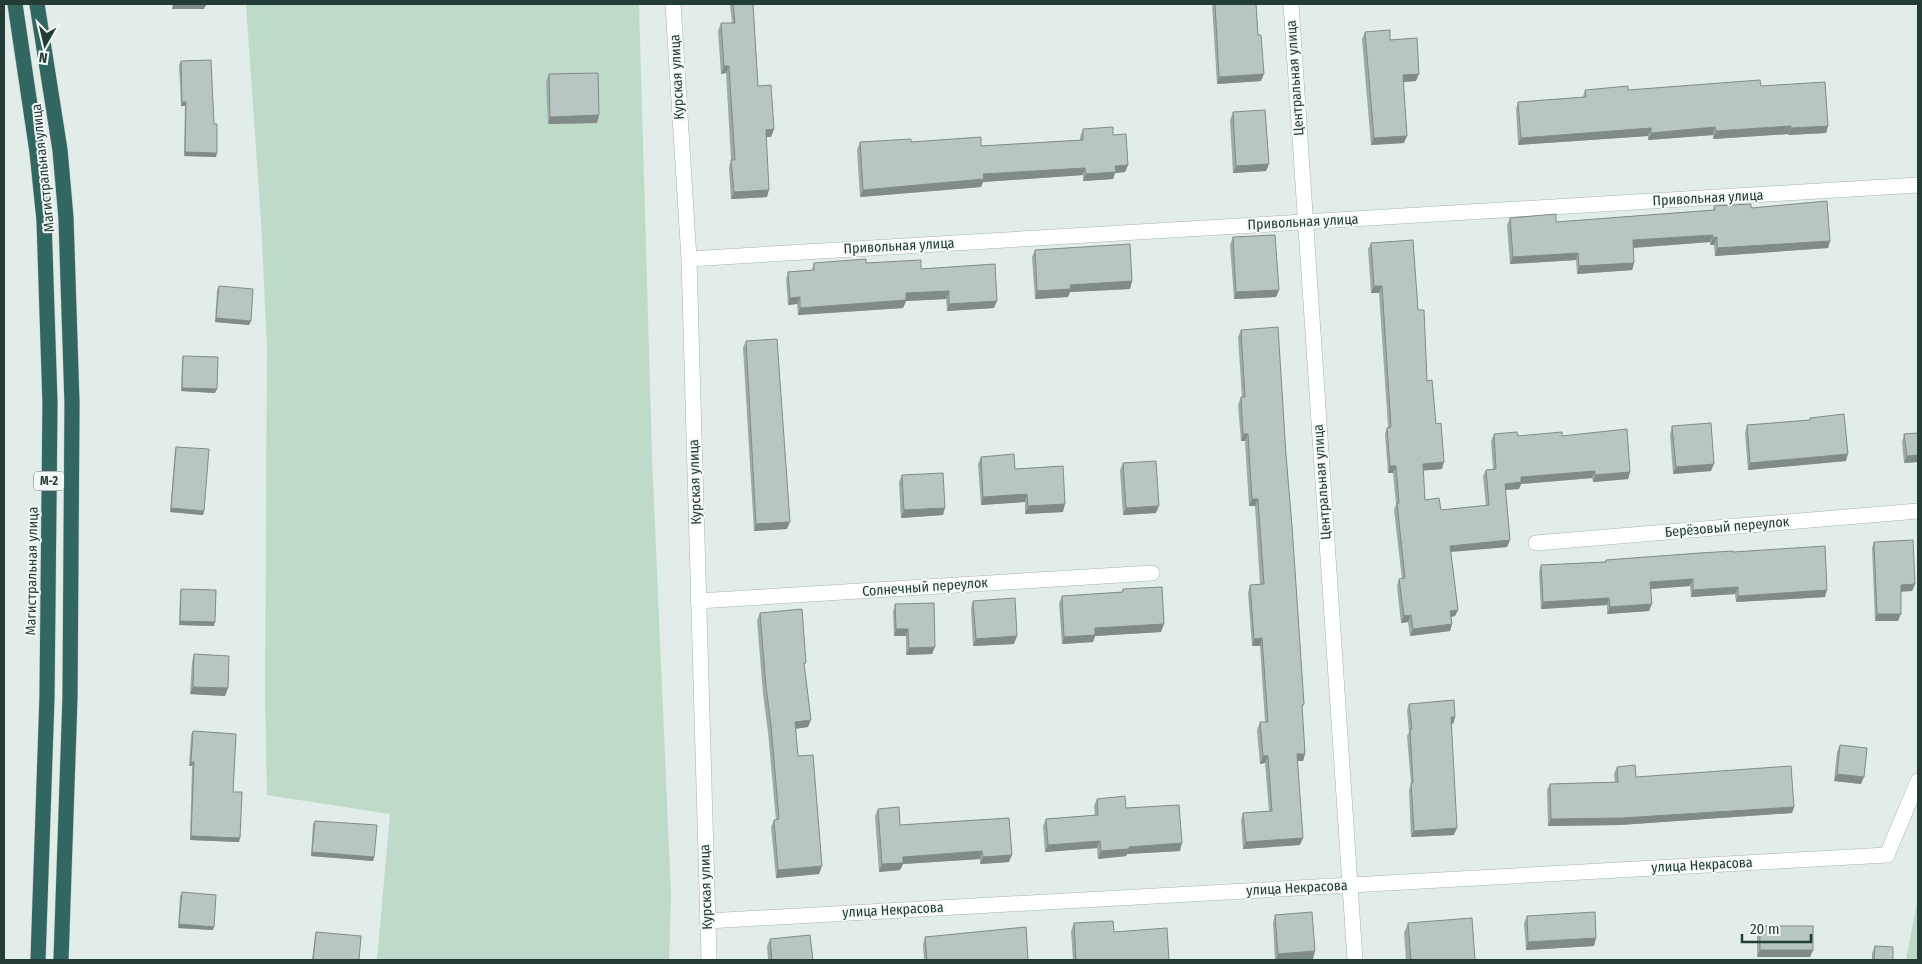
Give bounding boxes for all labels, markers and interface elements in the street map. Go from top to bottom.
street label: Центральная улица [1282,19,1308,136]
north arrow [20,20,70,70]
street label: Курская улица [666,34,688,120]
text: N [38,48,49,66]
street label: Магистральная улица [28,103,58,233]
street label: Привольная улица [1652,187,1764,209]
street label: Привольная улица [1247,211,1359,233]
street label: Привольная улица [843,235,955,257]
street label: Центральная улица [1309,423,1335,540]
street label: Курская улица [685,439,705,525]
road number: М-2 [34,472,64,491]
street label: Магистральная улица [22,506,42,636]
street label: Берёзовый переулок [1664,513,1790,541]
street label: Солнечный переулок [862,574,989,600]
street label: Курская улица [696,844,716,930]
street label: улица Некрасова [1651,854,1753,876]
street label: улица Некрасова [1246,877,1348,899]
street label: улица Некрасова [842,899,944,921]
scale bar [1742,912,1811,944]
text: 20 m [1750,920,1780,938]

